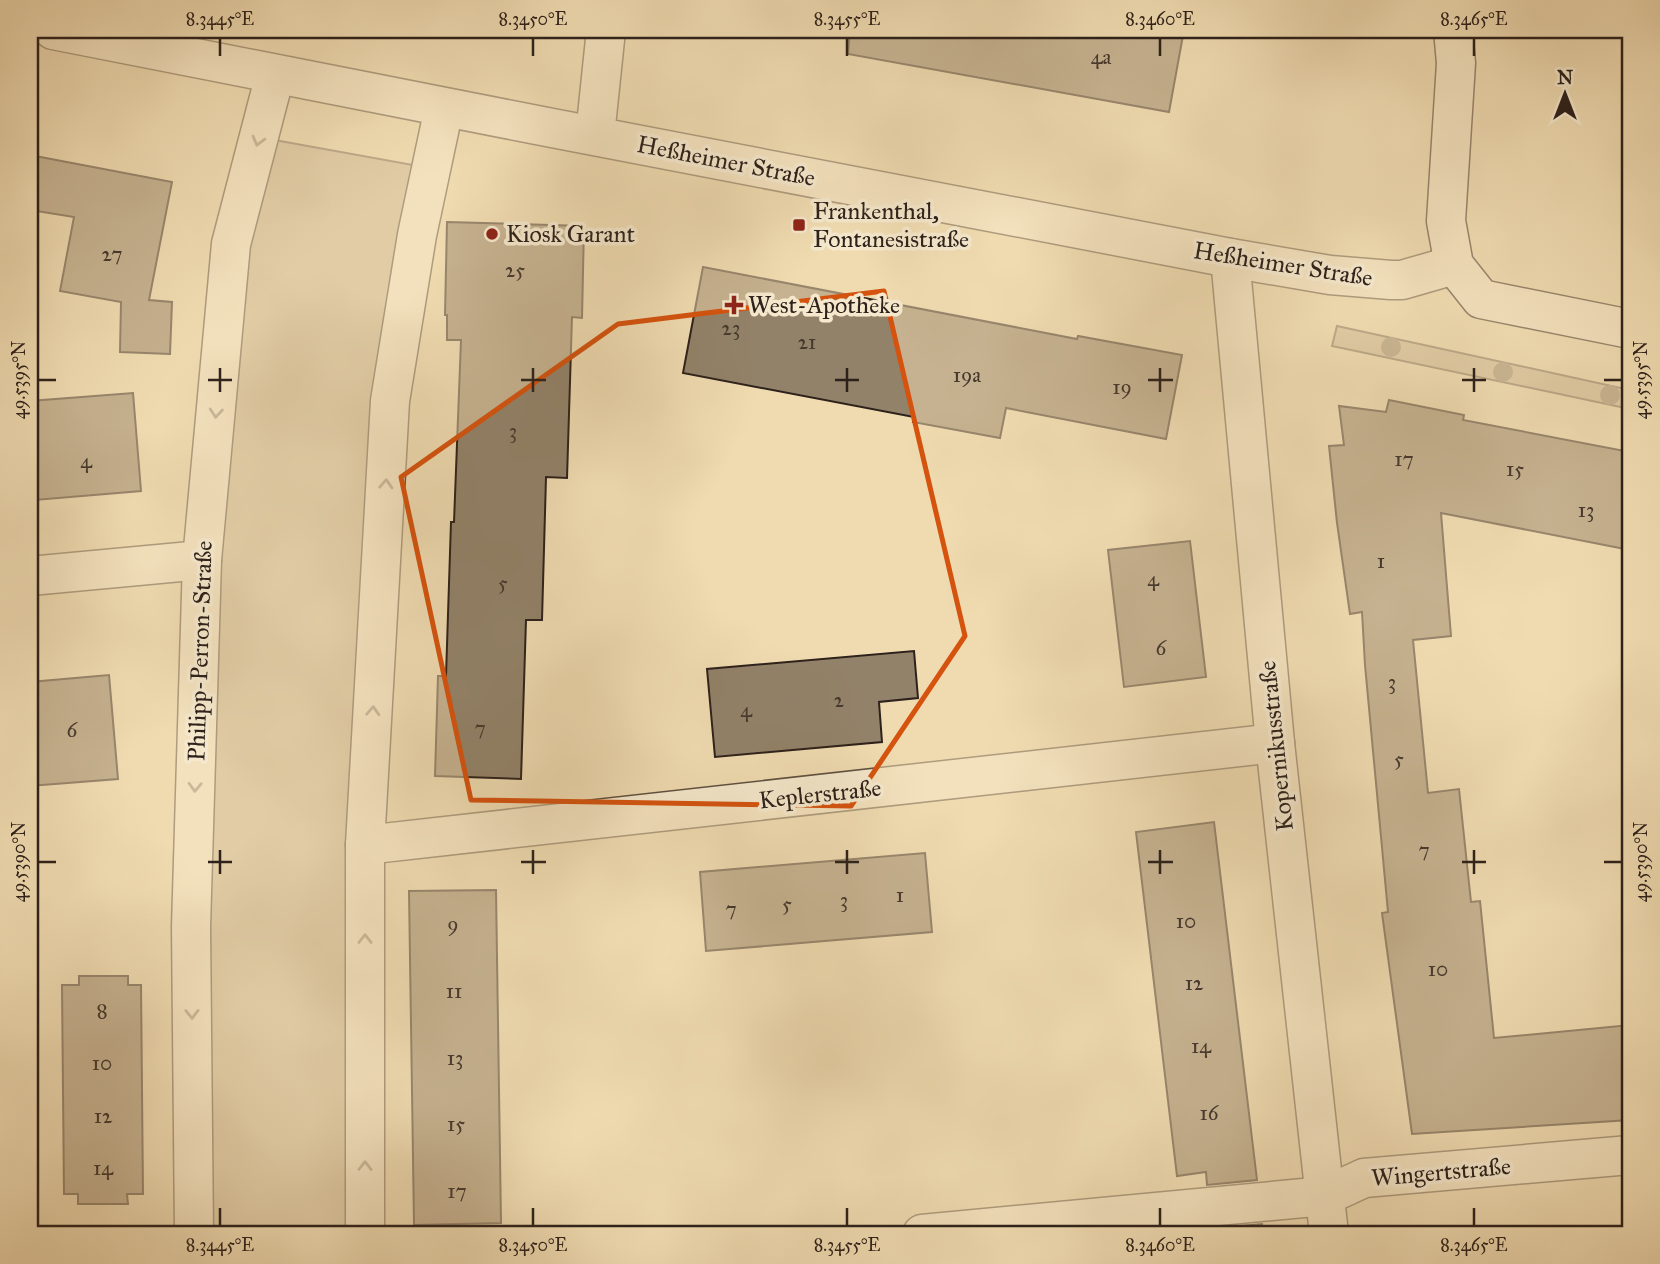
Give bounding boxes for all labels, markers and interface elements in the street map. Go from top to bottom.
text: 8.3445°E [186,8,254,30]
text: 8.3450°E [499,8,568,30]
text: 8.3455°E [814,8,880,30]
text: 8.3460°E [1125,8,1195,30]
text: 8.3465°E [1440,8,1508,30]
house number: 4a [1091,44,1111,70]
north arrow [1530,60,1600,130]
text: N [1557,66,1573,89]
street label: Heßheimer Straße [634,129,818,193]
one-way arrow [252,135,266,147]
place label: Frankenthal, Fontanesistraße [813,196,969,254]
marker: Frankenthal, Fontanesistraße [791,217,807,233]
place label: Kiosk Garant [506,219,635,249]
marker: Kiosk Garant [484,226,500,242]
street label: Heßheimer Straße [1191,235,1375,293]
house number: 27 [102,241,123,267]
house number: 25 [505,257,525,283]
place label: West-Apotheke [748,290,900,320]
marker: West-Apotheke [726,297,742,313]
house number: 23 [722,315,740,341]
house number: 21 [798,329,816,355]
text: 49.5395°N [8,341,30,419]
text: 49.5395°N [1630,341,1652,419]
house number: 19a [953,362,981,388]
house number: 19 [1112,374,1132,400]
one-way arrow [209,408,224,419]
house number: 3 [509,418,517,444]
house number: 17 [1394,446,1414,472]
house number: 4 [80,448,93,474]
house number: 15 [1506,456,1524,482]
one-way arrow [378,478,393,489]
house number: 13 [1578,497,1594,523]
street label: Philipp-Perron-Straße [181,540,219,762]
house number: 1 [1377,548,1385,574]
house number: 4 [1147,566,1160,592]
house number: 5 [498,570,508,596]
house number: 6 [1156,635,1168,661]
street label: Kopernikusstraße [1252,659,1300,833]
house number: 3 [1388,669,1396,695]
house number: 2 [834,687,845,713]
house number: 4 [740,697,753,723]
one-way arrow [365,705,380,716]
house number: 7 [474,715,486,741]
house number: 6 [67,717,79,743]
house number: 5 [1394,746,1404,772]
street label: Keplerstraße [757,773,883,815]
one-way arrow [187,782,203,793]
text: 49.5390°N [8,822,30,902]
text: 49.5390°N [1630,822,1652,902]
house number: 7 [1418,837,1430,863]
house number: 1 [896,882,904,908]
house number: 3 [840,887,848,913]
house number: 5 [782,891,792,917]
house number: 7 [725,896,737,922]
house number: 10 [1176,908,1196,934]
house number: 9 [447,911,459,937]
one-way arrow [357,933,373,943]
house number: 10 [1428,956,1448,982]
house number: 12 [1185,970,1204,996]
house number: 11 [446,978,462,1004]
house number: 8 [96,998,108,1024]
one-way arrow [184,1010,200,1020]
house number: 14 [1191,1033,1212,1059]
house number: 13 [447,1045,463,1071]
house number: 10 [92,1050,112,1076]
house number: 16 [1199,1100,1220,1126]
house number: 12 [94,1103,113,1129]
house number: 15 [447,1111,465,1137]
street label: Wingertstraße [1370,1151,1512,1193]
house number: 14 [93,1155,114,1181]
one-way arrow [357,1160,373,1171]
house number: 17 [447,1178,467,1204]
text: 8.3445°E [186,1234,254,1256]
text: 8.3450°E [499,1234,568,1256]
text: 8.3455°E [814,1234,880,1256]
text: 8.3460°E [1125,1234,1195,1256]
text: 8.3465°E [1440,1234,1508,1256]

